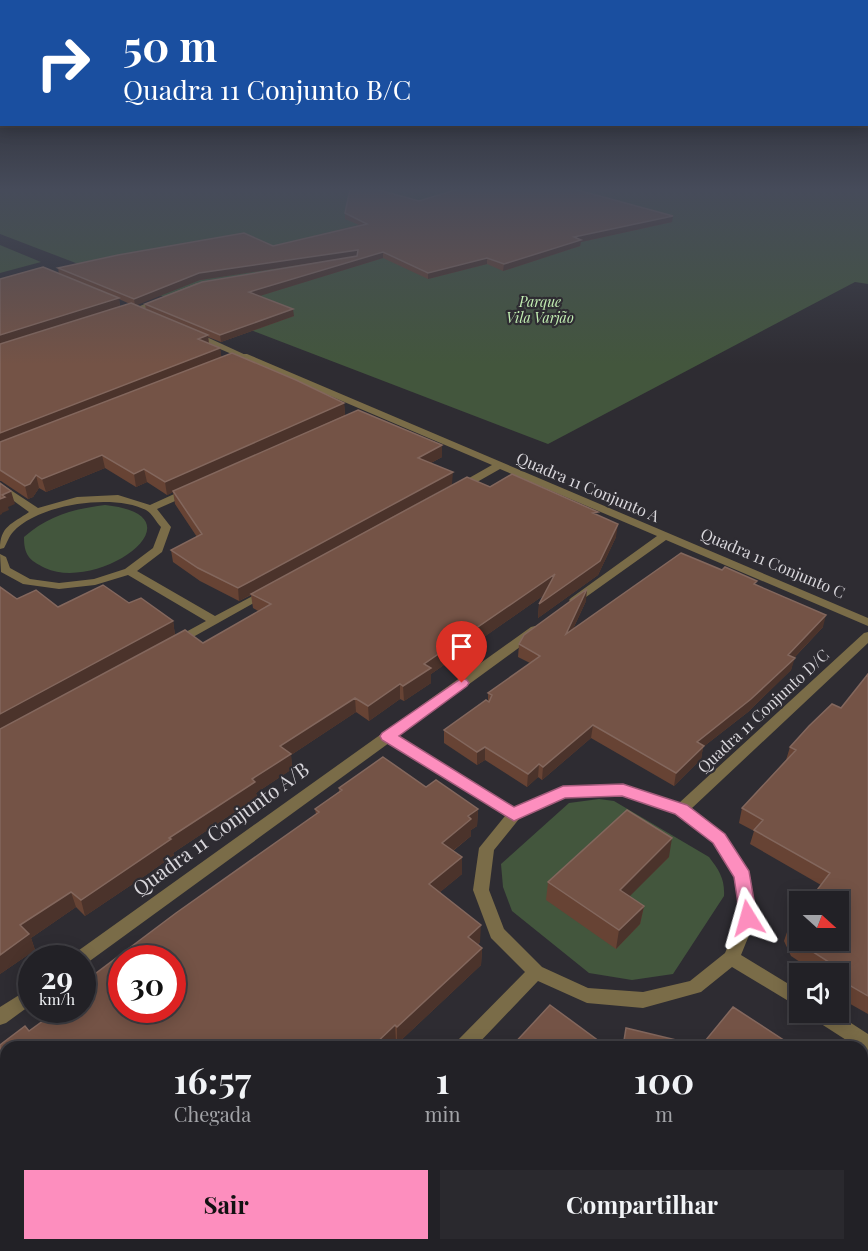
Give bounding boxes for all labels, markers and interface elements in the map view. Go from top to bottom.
text: 50 m [123,17,217,73]
icon: right [24,24,102,102]
text: Quadra 11 Conjunto B/C [123,71,411,107]
park label: Parque Vila Varjão [506,292,574,327]
street label: Quadra 11 Conjunto A [513,447,664,527]
street label: Quadra 11 Conjunto C [698,523,849,602]
pin [436,621,487,683]
icon: arrive [445,630,478,663]
street label: Quadra 11 Conjunto D/C [692,644,833,777]
street label: Quadra 11 Conjunto A/B [127,755,314,901]
position arrow [716,886,780,950]
north arrow [789,891,849,951]
map controls [789,891,849,1023]
speed limit sign: 30 [108,945,186,1023]
text: 29 [41,957,73,997]
button: sound [789,963,849,1023]
text: km/h [39,989,75,1009]
text: 16:57 [174,1055,251,1103]
text: 1 [436,1055,450,1103]
text: 100 [634,1055,694,1103]
text: Chegada [174,1100,251,1127]
text: min [425,1100,460,1127]
text: m [655,1100,673,1127]
button: Sair [24,1170,428,1239]
button: Compartilhar [440,1170,844,1239]

